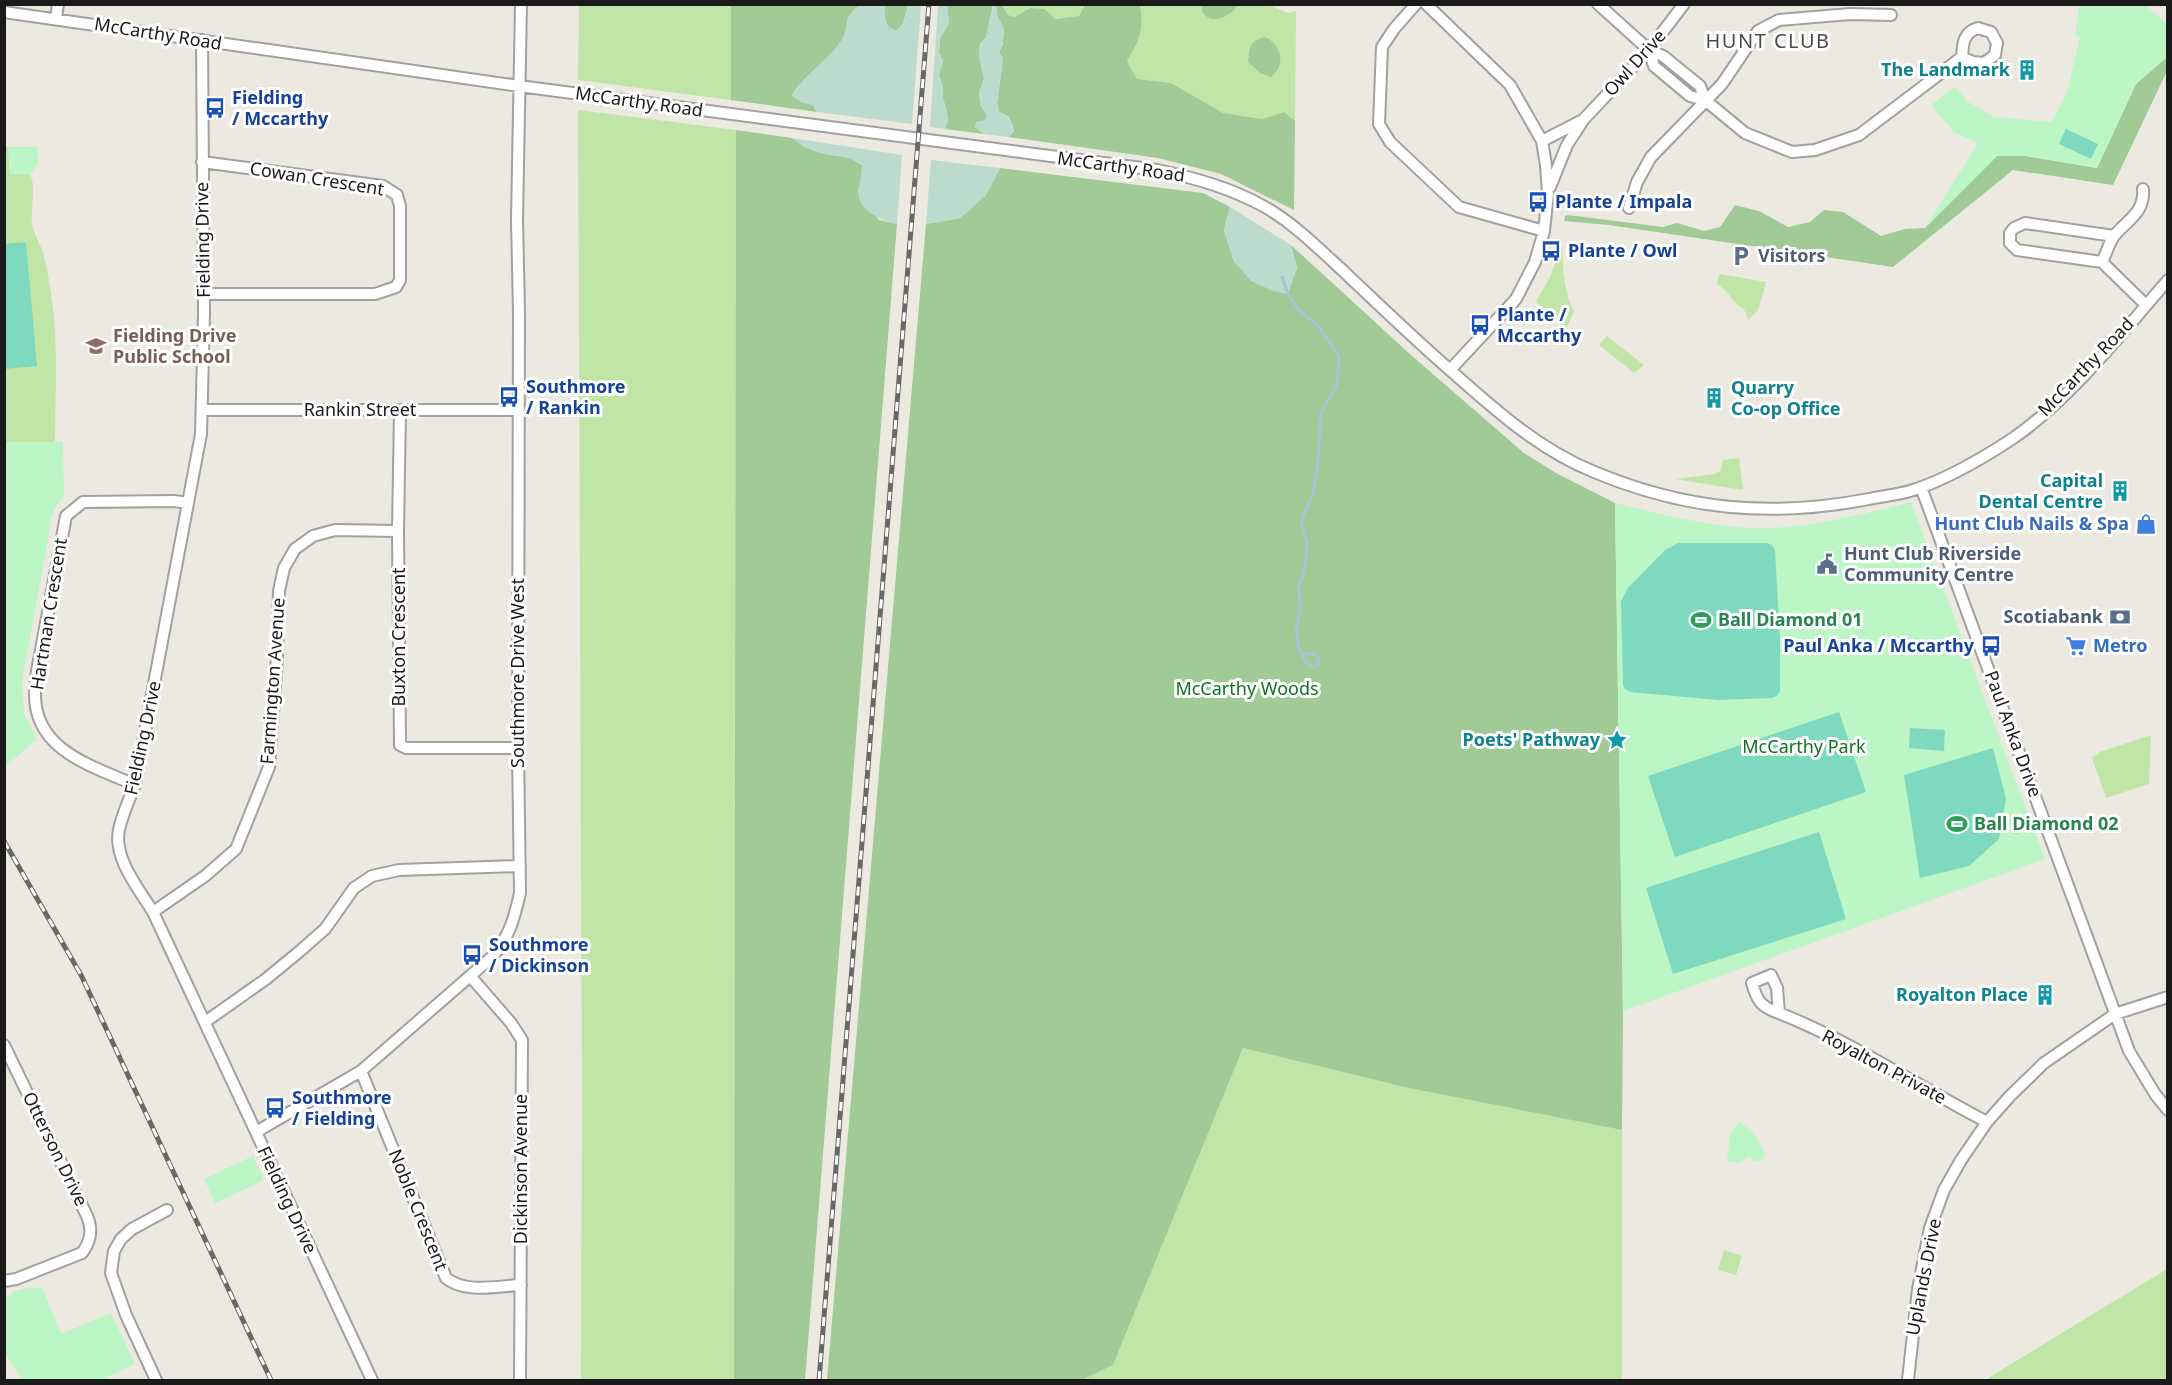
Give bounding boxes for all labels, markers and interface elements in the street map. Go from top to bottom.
street label: McCarthy Road [93,11,224,55]
street label: Owl Drive [1598,24,1671,101]
district label: HUNT CLUB [1706,27,1831,54]
place label: The Landmark [1881,57,2011,81]
building icon: The Landmark [2015,58,2039,82]
street label: McCarthy Road [574,80,704,122]
place label: Fielding / Mccarthy [232,85,329,130]
bus stop icon: Fielding / Mccarthy [203,96,227,120]
street label: McCarthy Road [1056,145,1186,187]
street label: Cowan Crescent [248,156,386,201]
street label: Fielding Drive [189,182,215,298]
place label: Plante / Impala [1555,189,1692,213]
bus stop icon: Plante / Impala [1526,190,1550,214]
place label: Plante / Owl [1568,238,1677,262]
bus stop icon: Plante / Owl [1539,239,1563,263]
place label: Visitors [1758,243,1826,267]
parking icon: Visitors [1729,244,1753,268]
place label: Plante / Mccarthy [1497,302,1582,347]
street label: McCarthy Road [2032,312,2139,421]
bus stop icon: Plante / Mccarthy [1468,313,1492,337]
place label: Fielding Drive Public School [113,323,237,368]
school or university icon: Fielding Drive Public School [84,334,108,358]
place label: Southmore / Rankin [526,374,626,419]
place label: Quarry Co-op Office [1731,375,1840,420]
bus stop icon: Southmore / Rankin [497,385,521,409]
building icon: Quarry Co-op Office [1702,386,1726,410]
street label: Rankin Street [304,397,417,421]
place label: Capital Dental Centre [1978,468,2103,513]
building icon: Capital Dental Centre [2108,479,2132,503]
place label: Hunt Club Nails & Spa [1935,511,2129,535]
shop icon: Hunt Club Nails & Spa [2134,512,2158,536]
street label: Hartman Crescent [24,536,72,692]
place label: Hunt Club Riverside Community Centre [1844,541,2021,586]
public building icon: Hunt Club Riverside Community Centre [1815,552,1839,576]
street label: Buxton Crescent [386,567,410,707]
street label: Southmore Drive West [505,578,529,768]
street label: Farmington Avenue [254,597,290,765]
place label: Scotiabank [2004,604,2104,628]
bank icon: Scotiabank [2108,605,2132,629]
place label: Ball Diamond 01 [1718,607,1863,631]
sports icon: Ball Diamond 01 [1689,608,1713,632]
place label: Paul Anka / Mccarthy [1783,633,1975,657]
place label: Metro [2093,633,2147,657]
bus stop icon: Paul Anka / Mccarthy [1979,634,2003,658]
supermarket icon: Metro [2064,634,2088,658]
street label: Paul Anka Drive [1980,667,2048,800]
park label: McCarthy Woods [1175,676,1319,700]
street label: Fielding Drive [118,679,166,797]
place label: Poets' Pathway [1463,727,1601,751]
place icon: Poets' Pathway [1605,728,1629,752]
park label: McCarthy Park [1742,734,1866,758]
place label: Ball Diamond 02 [1974,811,2119,835]
sports icon: Ball Diamond 02 [1945,812,1969,836]
place label: Southmore / Dickinson [489,932,589,977]
bus stop icon: Southmore / Dickinson [460,943,484,967]
place label: Royalton Place [1896,982,2028,1006]
building icon: Royalton Place [2033,983,2057,1007]
street label: Royalton Private [1818,1023,1951,1109]
place label: Southmore / Fielding [292,1085,392,1130]
street label: Otterson Drive [18,1087,94,1210]
street label: Dickinson Avenue [508,1094,532,1244]
bus stop icon: Southmore / Fielding [263,1096,287,1120]
street label: Fielding Drive [253,1142,323,1257]
street label: Noble Crescent [384,1145,454,1274]
street label: Uplands Drive [1900,1216,1946,1337]

